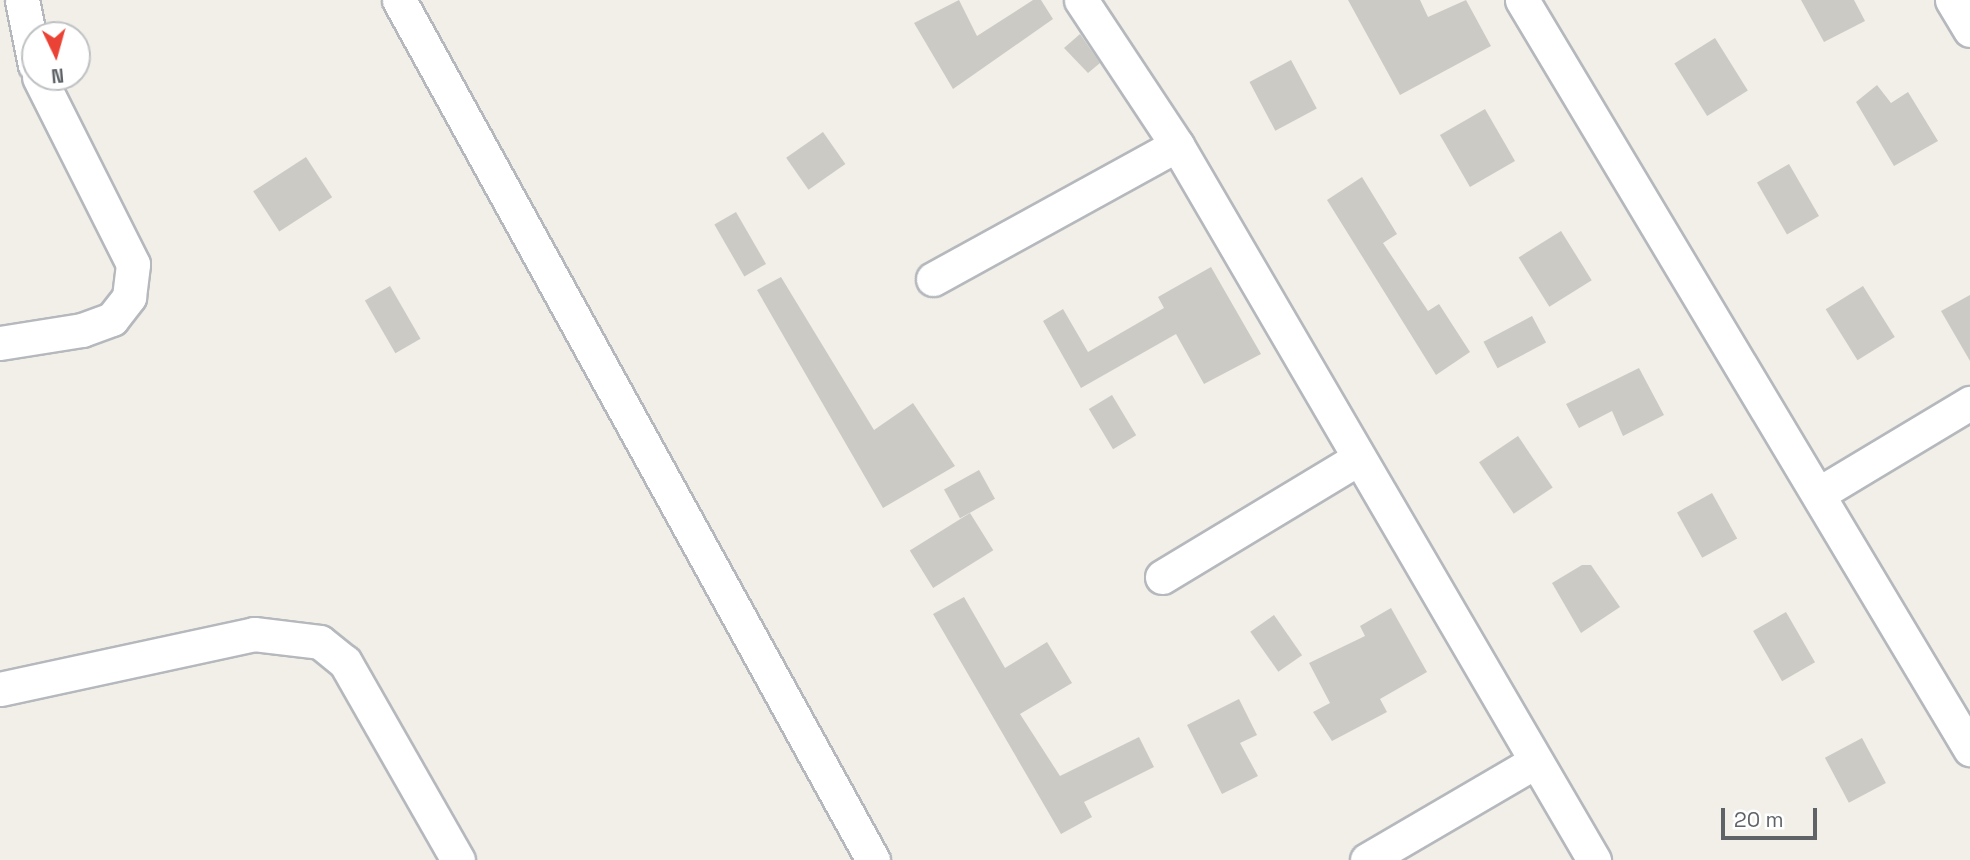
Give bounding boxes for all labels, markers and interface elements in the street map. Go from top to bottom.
north arrow [21,21,91,91]
text: N [50,62,65,88]
scale bar [1725,794,1821,838]
text: 20 m [1734,806,1784,833]

